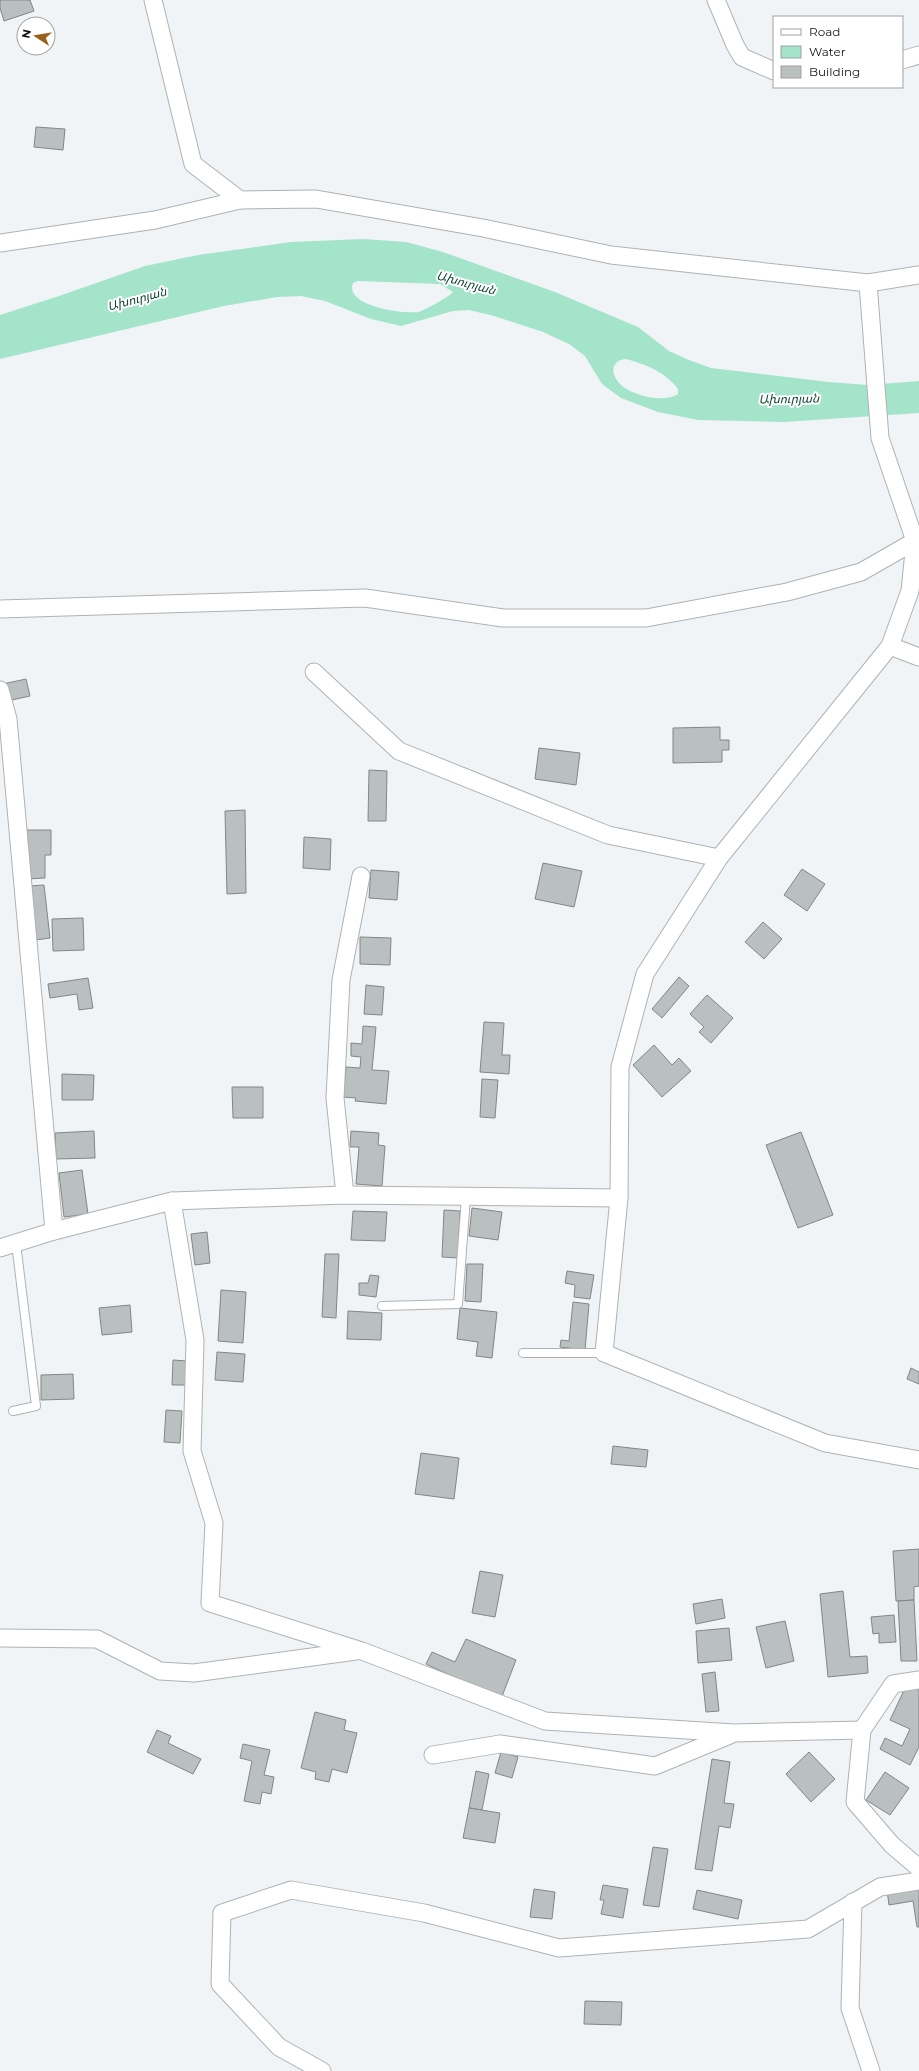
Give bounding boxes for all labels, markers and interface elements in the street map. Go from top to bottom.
north arrow [16,16,56,56]
legend [773,16,903,88]
text: Road [809,24,840,39]
text: N [18,28,34,40]
text: Water [809,44,846,59]
text: Building [809,64,860,79]
water label: Ախուրյան [435,267,498,298]
water label: Ախուրյան [106,283,169,314]
water label: Ախուրյան [759,390,820,407]

